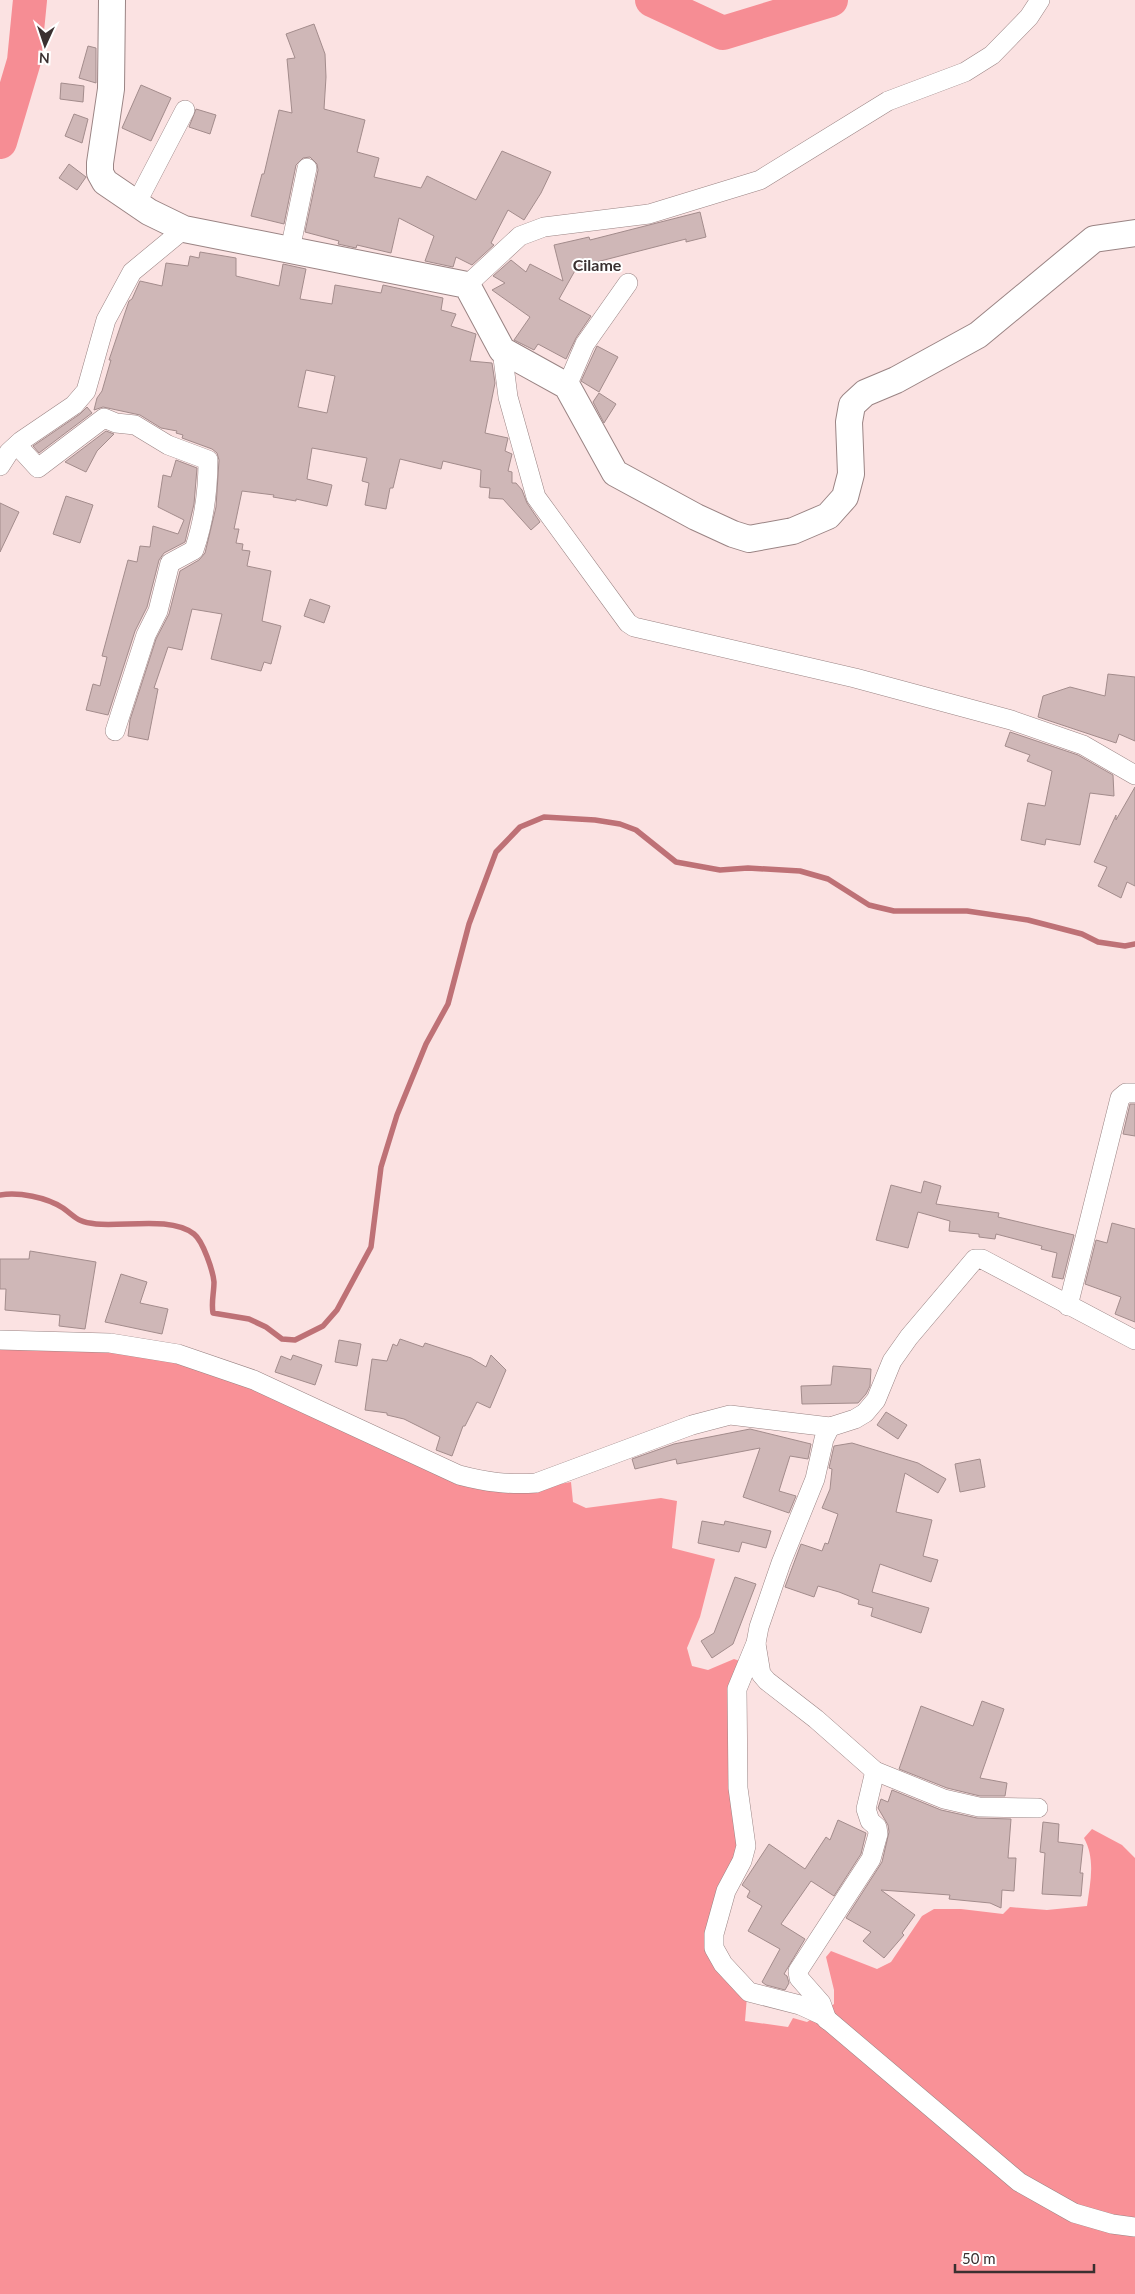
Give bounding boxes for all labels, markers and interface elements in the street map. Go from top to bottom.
north arrow [20,20,70,70]
text: N [38,50,50,67]
district label: Cilame [573,255,622,274]
scale bar [955,2242,1094,2274]
text: 50 m [962,2249,996,2267]

